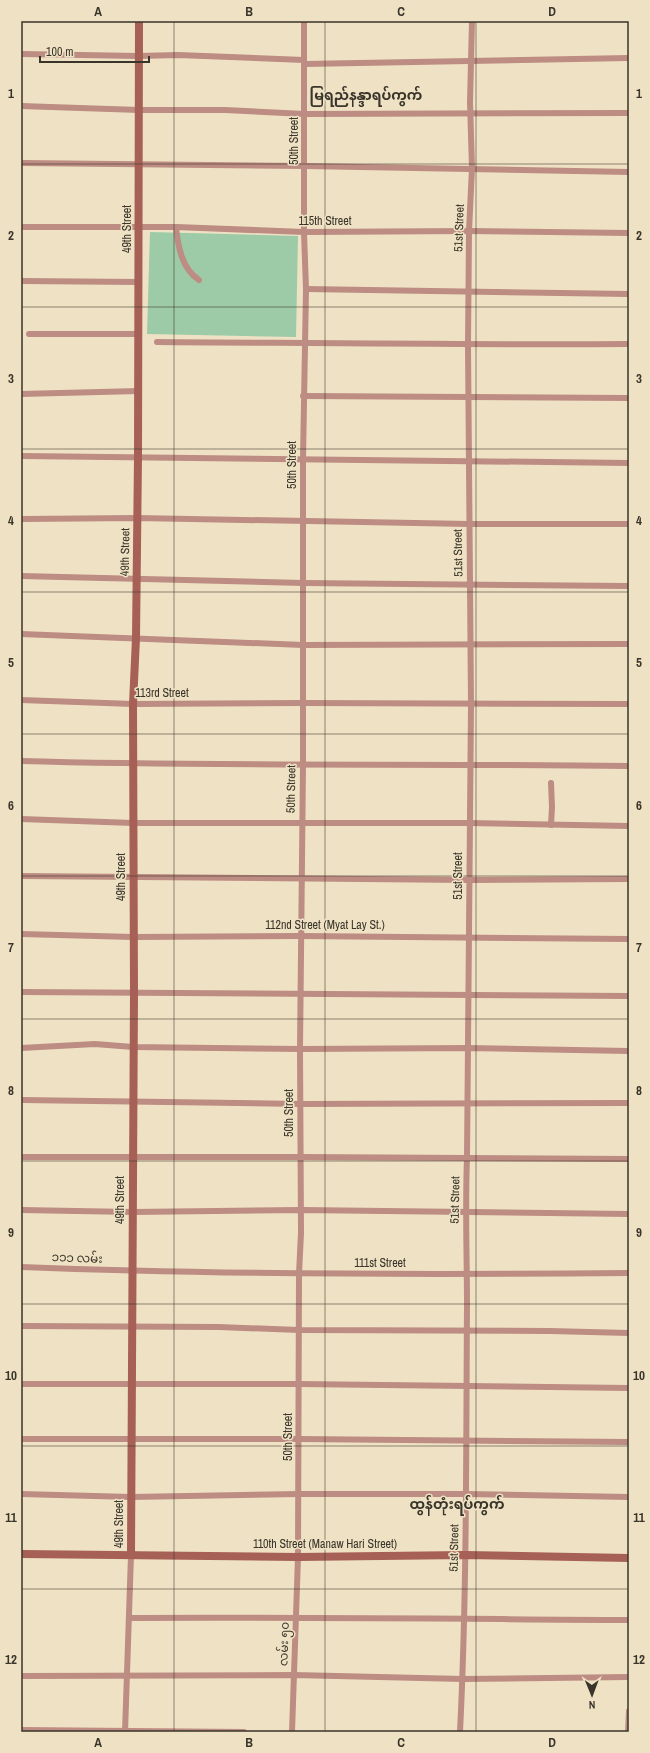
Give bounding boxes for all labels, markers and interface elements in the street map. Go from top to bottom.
text: A [94,3,102,20]
text: B [245,3,253,20]
text: C [397,3,405,20]
text: D [548,3,556,20]
scale bar [40,38,149,64]
text: 100 m [46,44,73,60]
text: 1 [8,85,14,102]
district label: မြရည်နန္ဒာရပ်ကွက် [310,85,422,107]
text: 1 [636,85,642,102]
street label: 50th Street [286,117,302,165]
street label: 51st Street [450,204,468,252]
street label: 49th Street [119,205,135,253]
street label: 115th Street [299,213,352,229]
text: 2 [8,227,14,244]
text: 2 [636,227,642,244]
text: 3 [8,370,14,387]
text: 3 [636,370,642,387]
street label: 50th Street [284,441,300,489]
text: 4 [8,512,14,529]
text: 4 [636,512,642,529]
street label: 49th Street [117,528,133,576]
street label: 51st Street [450,529,466,577]
text: 5 [8,654,14,671]
text: 5 [636,654,642,671]
street label: 113rd Street [135,685,189,701]
street label: 50th Street [283,765,299,813]
text: 6 [8,797,14,814]
text: 6 [636,797,642,814]
street label: 51st Street [450,852,466,900]
street label: 49th Street [113,853,129,901]
street label: 112nd Street (Myat Lay St.) [265,917,385,933]
text: 7 [8,939,14,956]
text: 7 [636,939,642,956]
text: 8 [8,1082,14,1099]
text: 8 [636,1082,642,1099]
street label: 50th Street [281,1089,297,1137]
street label: 49th Street [112,1176,128,1224]
street label: 51st Street [447,1176,463,1224]
text: 9 [8,1224,14,1241]
text: 9 [636,1224,642,1241]
street label: ၁၁၁ လမ်း [51,1248,103,1267]
street label: 111st Street [354,1255,406,1271]
text: 10 [5,1367,17,1384]
text: 10 [633,1367,645,1384]
street label: 50th Street [280,1413,296,1461]
district label: ထွန်တုံးရပ်ကွက် [410,1494,504,1516]
street label: 49th Street [111,1500,127,1548]
text: 11 [5,1509,17,1526]
text: 11 [633,1509,645,1526]
street label: 51st Street [446,1524,462,1572]
street label: 110th Street (Manaw Hari Street) [253,1536,397,1552]
street label: လမ်း ၅၀ [274,1621,295,1667]
text: 12 [5,1651,17,1668]
text: 12 [633,1651,645,1668]
north arrow [572,1675,612,1715]
text: N [589,1698,596,1712]
text: A [94,1734,102,1751]
text: B [245,1734,253,1751]
text: C [397,1734,405,1751]
text: D [548,1734,556,1751]

